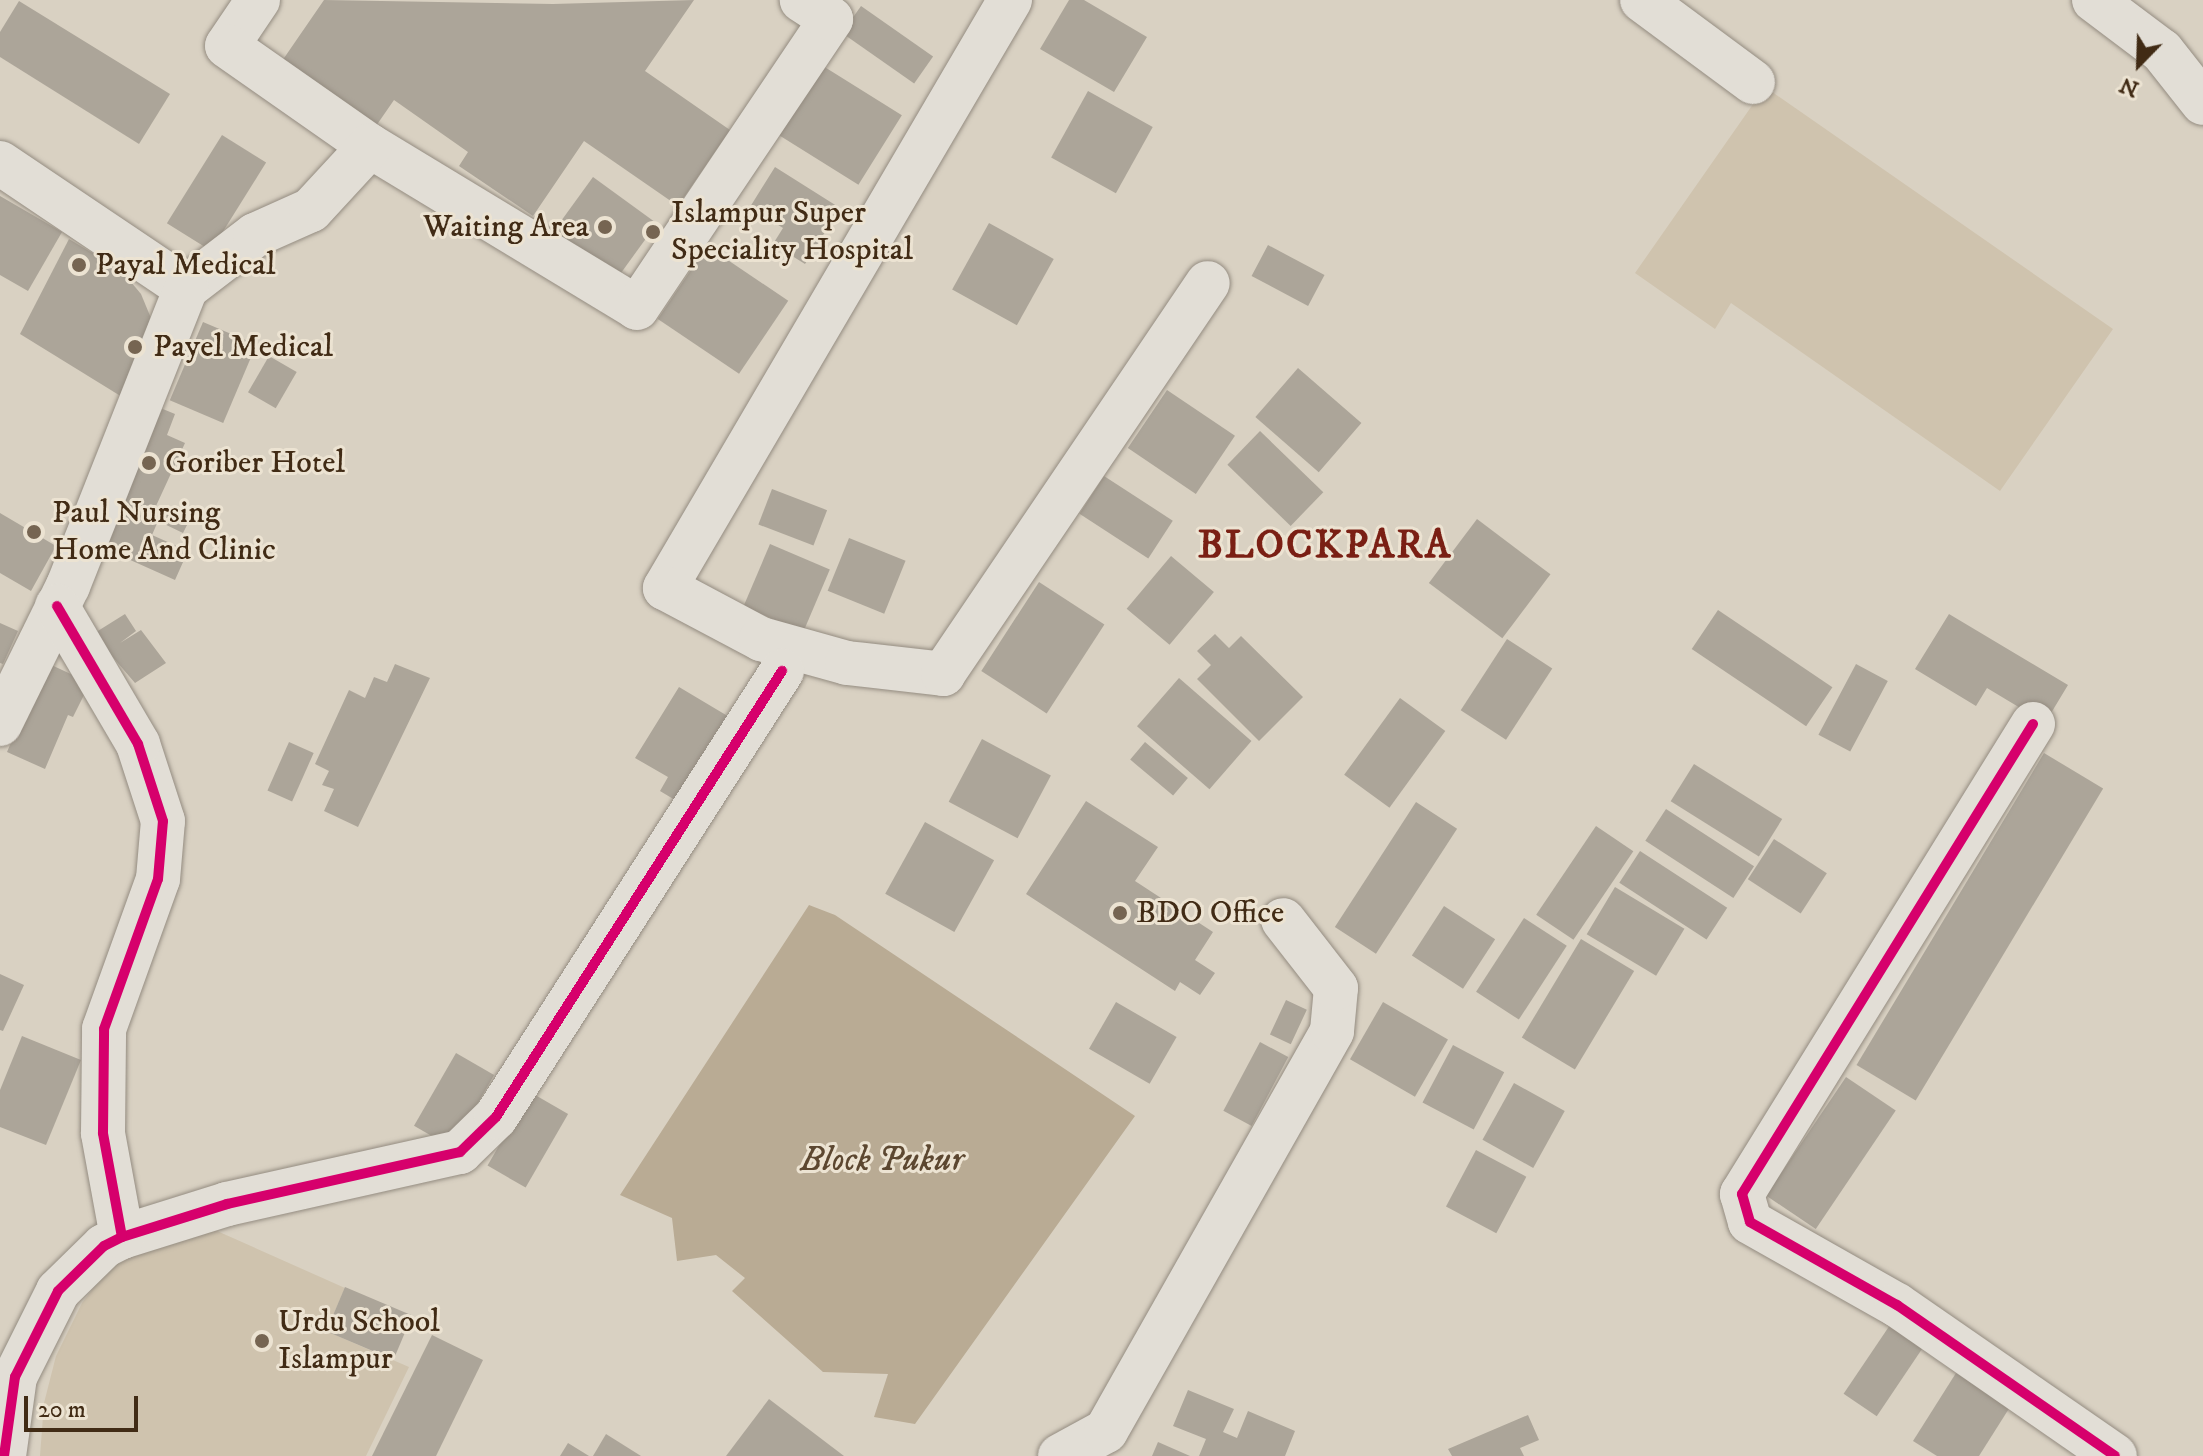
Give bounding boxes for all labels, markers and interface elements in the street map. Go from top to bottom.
north arrow [2099,24,2179,104]
text: N [2116,71,2143,103]
place label: Islampur Super Speciality Hospital [671,195,913,270]
place label: Waiting Area [423,208,589,246]
marker: Waiting Area [596,218,614,236]
marker: Islampur Super Speciality Hospital [642,221,664,243]
place label: Payal Medical [95,246,276,284]
marker: Payal Medical [70,256,88,274]
place label: Payel Medical [153,328,333,366]
marker: Payel Medical [124,336,146,358]
place label: Goriber Hotel [165,444,345,482]
marker: Goriber Hotel [140,454,158,472]
place label: Paul Nursing Home And Clinic [52,495,276,570]
marker: Paul Nursing Home And Clinic [23,521,45,543]
district label: BLOCKPARA [1198,522,1452,570]
place label: BDO Office [1136,894,1284,932]
marker: BDO Office [1111,904,1129,922]
water label: Block Pukur [801,1141,963,1181]
place label: Urdu School Islampur [278,1304,440,1379]
marker: Urdu School Islampur [253,1332,271,1350]
scale bar [28,1380,142,1430]
text: 20 m [38,1395,86,1425]

